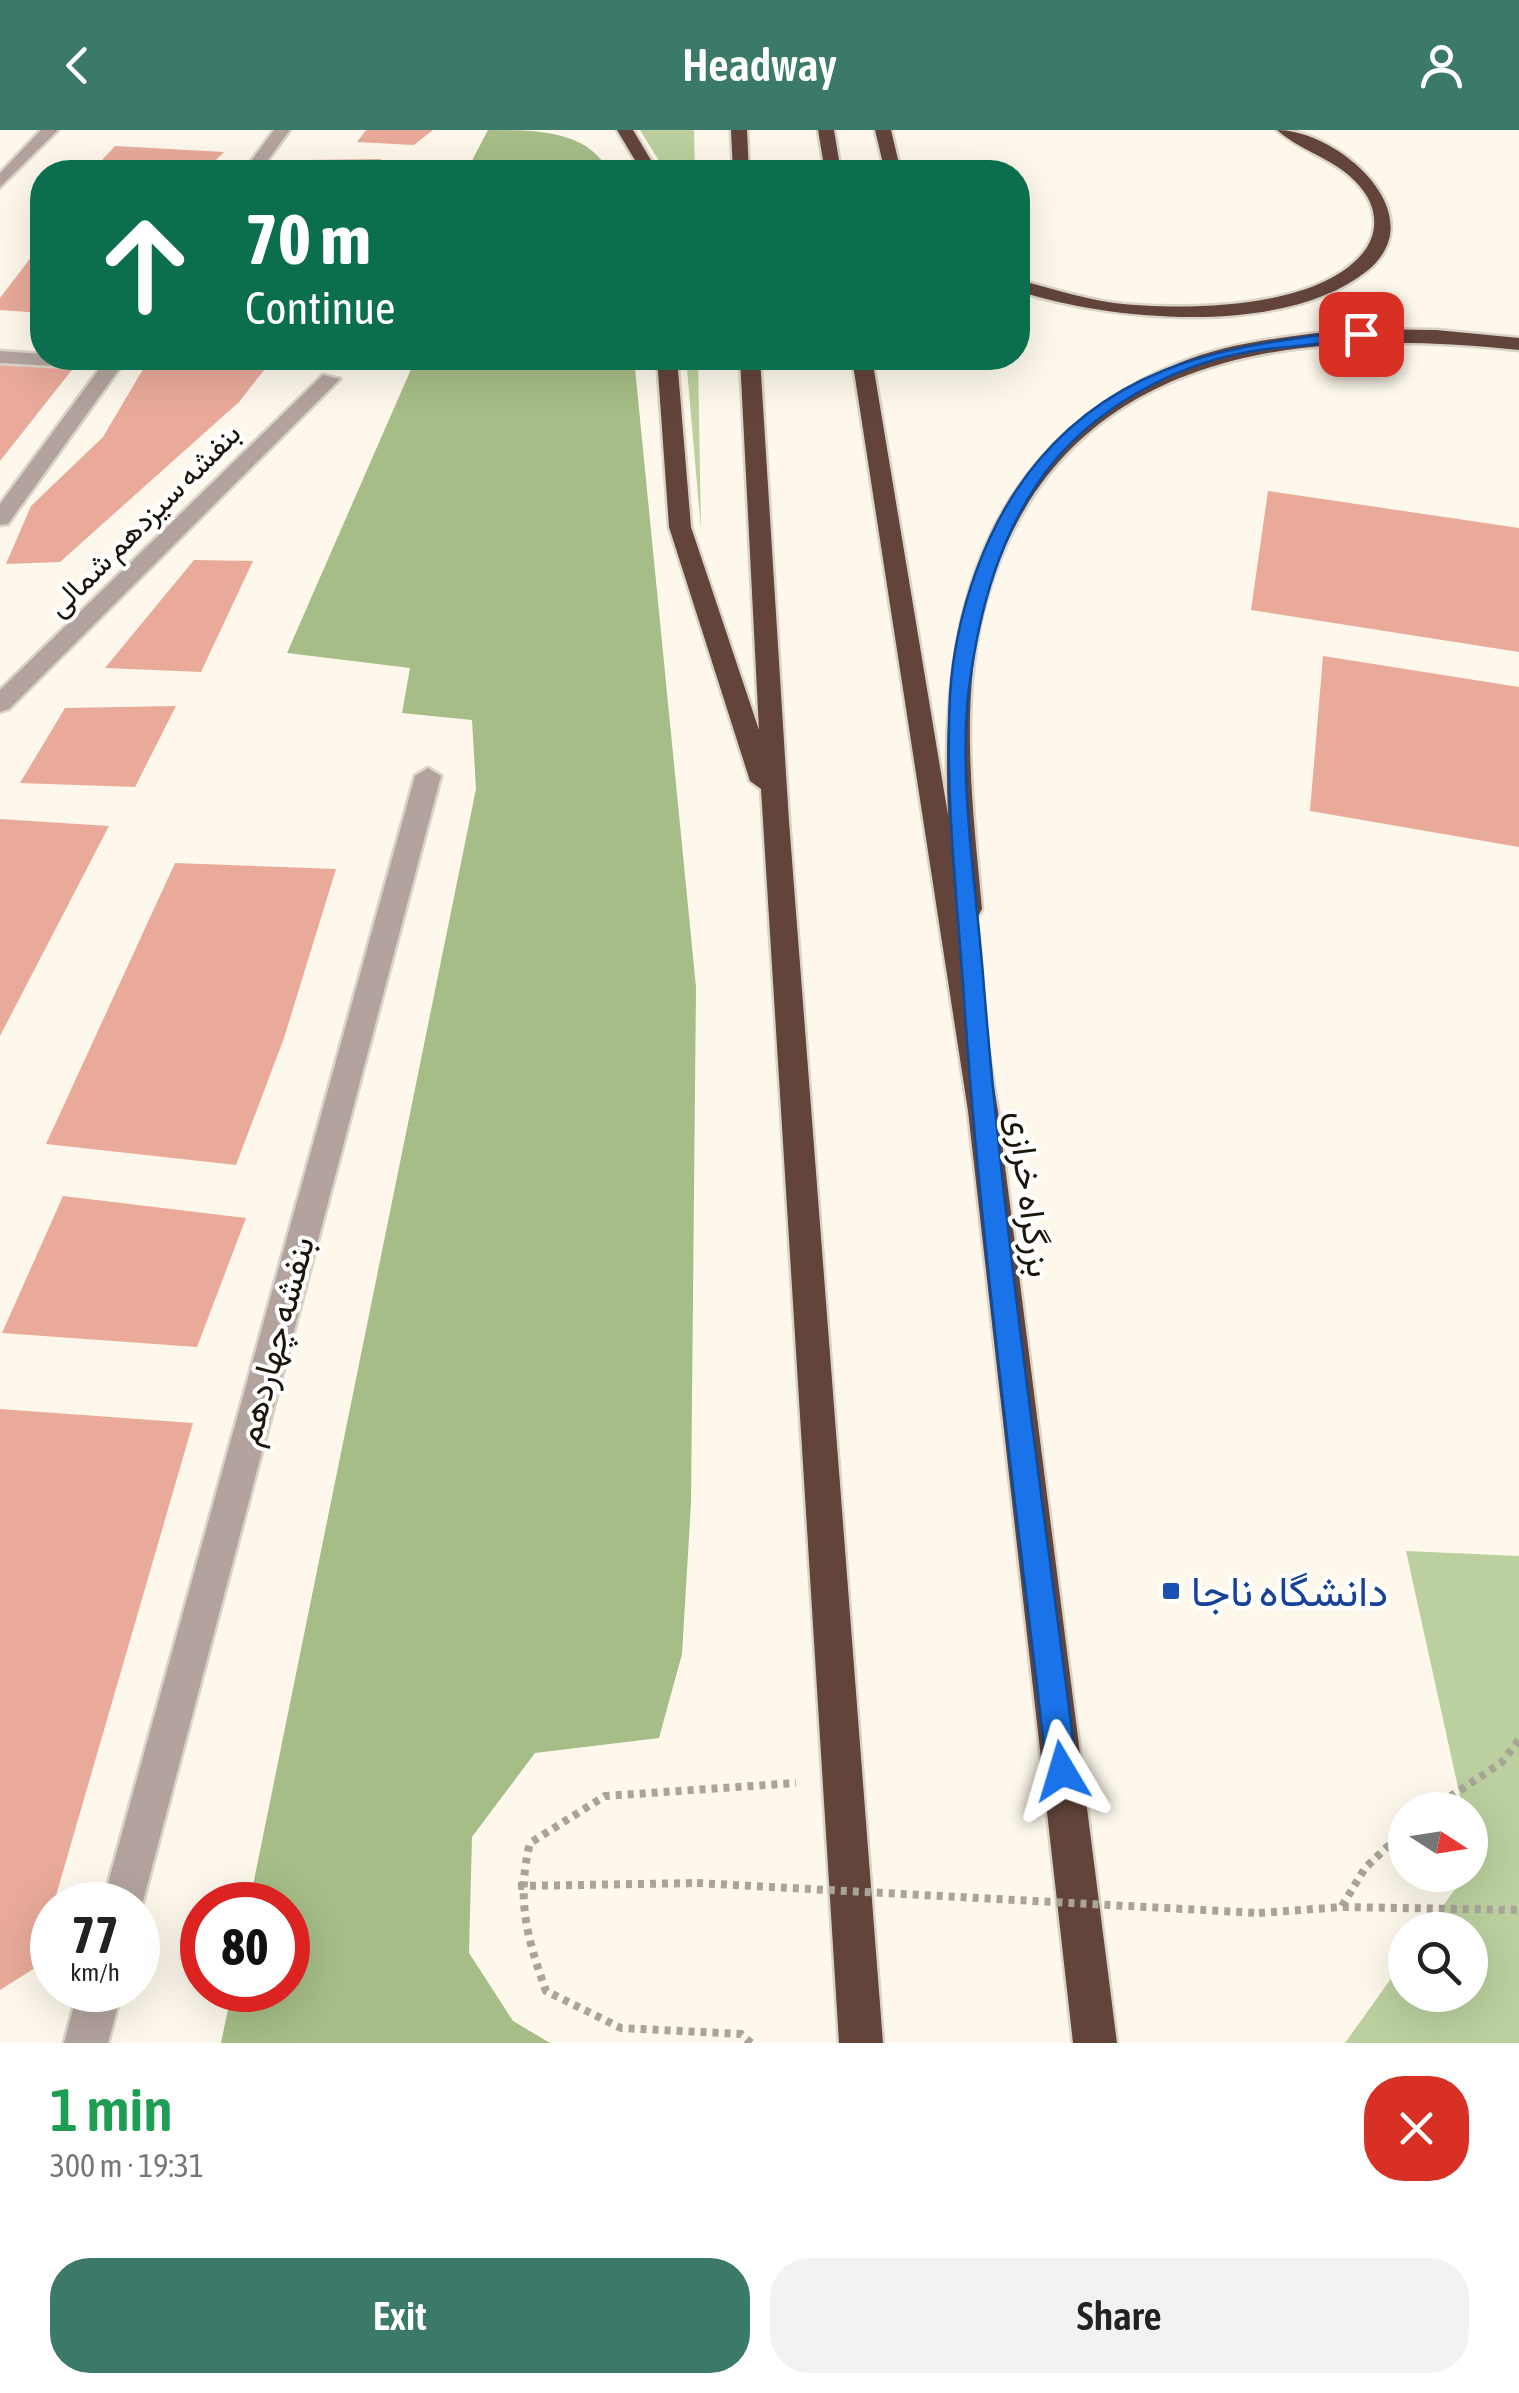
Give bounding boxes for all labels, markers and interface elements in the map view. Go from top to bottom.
icon: back [50,38,105,93]
icon: person [1414,38,1469,93]
text: Headway [682,39,837,91]
text: 70 m [245,199,371,279]
icon: ahead [80,200,210,330]
text: Continue [245,282,396,334]
pin [1319,292,1404,377]
icon: arrive [1334,307,1389,362]
street label: بنفشه سیزدهم شمالی [40,416,249,625]
street label: بزرگراه خرازی [998,1108,1061,1280]
street label: بنفشه چهاردهم [227,1232,326,1451]
place label: دانشگاه ناجا [1191,1567,1388,1616]
marker: دانشگاه ناجا [1160,1580,1182,1602]
position arrow [1010,1719,1114,1823]
north arrow [1388,1792,1488,1892]
map controls [1388,1792,1488,2012]
speed limit sign: 80 [180,1882,310,2012]
text: 77 [71,1906,118,1964]
button: search [1388,1912,1488,2012]
text: km/h [70,1958,120,1986]
text: 1 min [50,2075,173,2144]
button: close [1364,2076,1469,2181]
text: 300 m · 19:31 [50,2147,204,2184]
button: Exit [50,2258,750,2373]
button: Share [770,2258,1469,2373]

